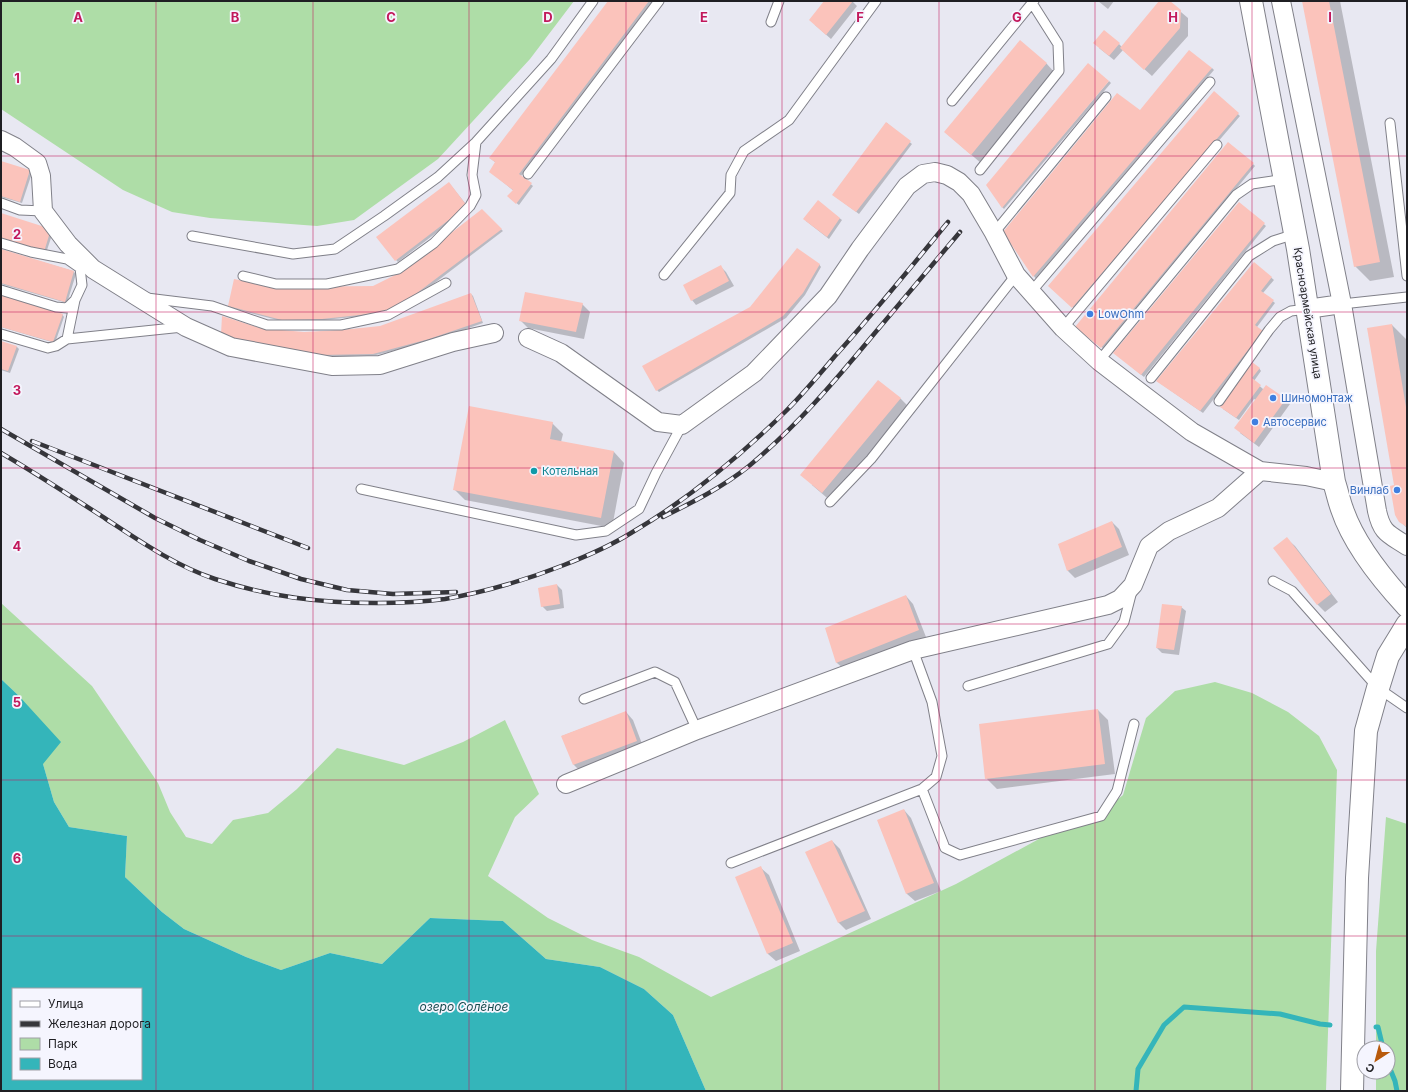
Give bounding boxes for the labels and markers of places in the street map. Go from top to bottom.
place label: LowOhm [1098,307,1144,321]
marker: LowOhm [1085,309,1095,319]
place label: Шиномонтаж [1281,391,1353,405]
marker: Шиномонтаж [1268,393,1278,403]
place label: Автосервис [1263,415,1327,429]
marker: Автосервис [1250,417,1260,427]
place label: Котельная [542,464,598,478]
marker: Котельная [529,466,539,476]
place label: Винлаб [1350,483,1389,497]
marker: Винлаб [1392,485,1402,495]

